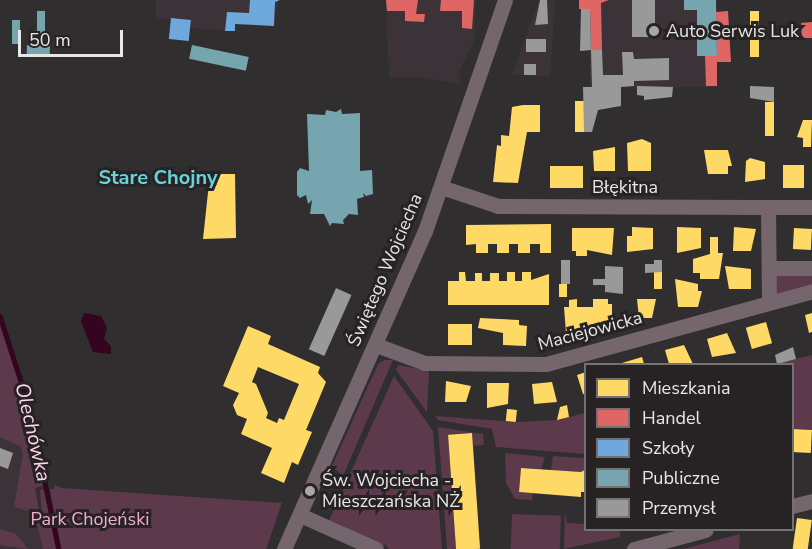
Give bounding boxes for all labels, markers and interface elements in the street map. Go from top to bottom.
scale bar [21,18,126,56]
place label: Auto Serwis Luk [666,20,799,42]
marker: Auto Serwis Luk [647,24,661,38]
text: 50 m [29,28,71,52]
district label: Stare Chojny [98,165,218,189]
street label: Błękitna [592,176,658,198]
street label: Świętego Wojciecha [343,190,427,350]
street label: Maciejowicka [535,307,645,355]
legend [584,363,794,531]
text: Mieszkania [642,376,730,400]
water label: Olechówka [10,380,56,484]
text: Handel [642,406,701,430]
text: Szkoły [642,436,695,460]
text: Publiczne [642,466,720,490]
place label: Św. Wojciecha - Mieszczańska NŻ [322,470,460,512]
marker: Św. Wojciecha - Mieszczańska NŻ [303,484,317,498]
text: Przemysł [642,496,716,520]
park label: Park Chojeński [31,508,149,530]

